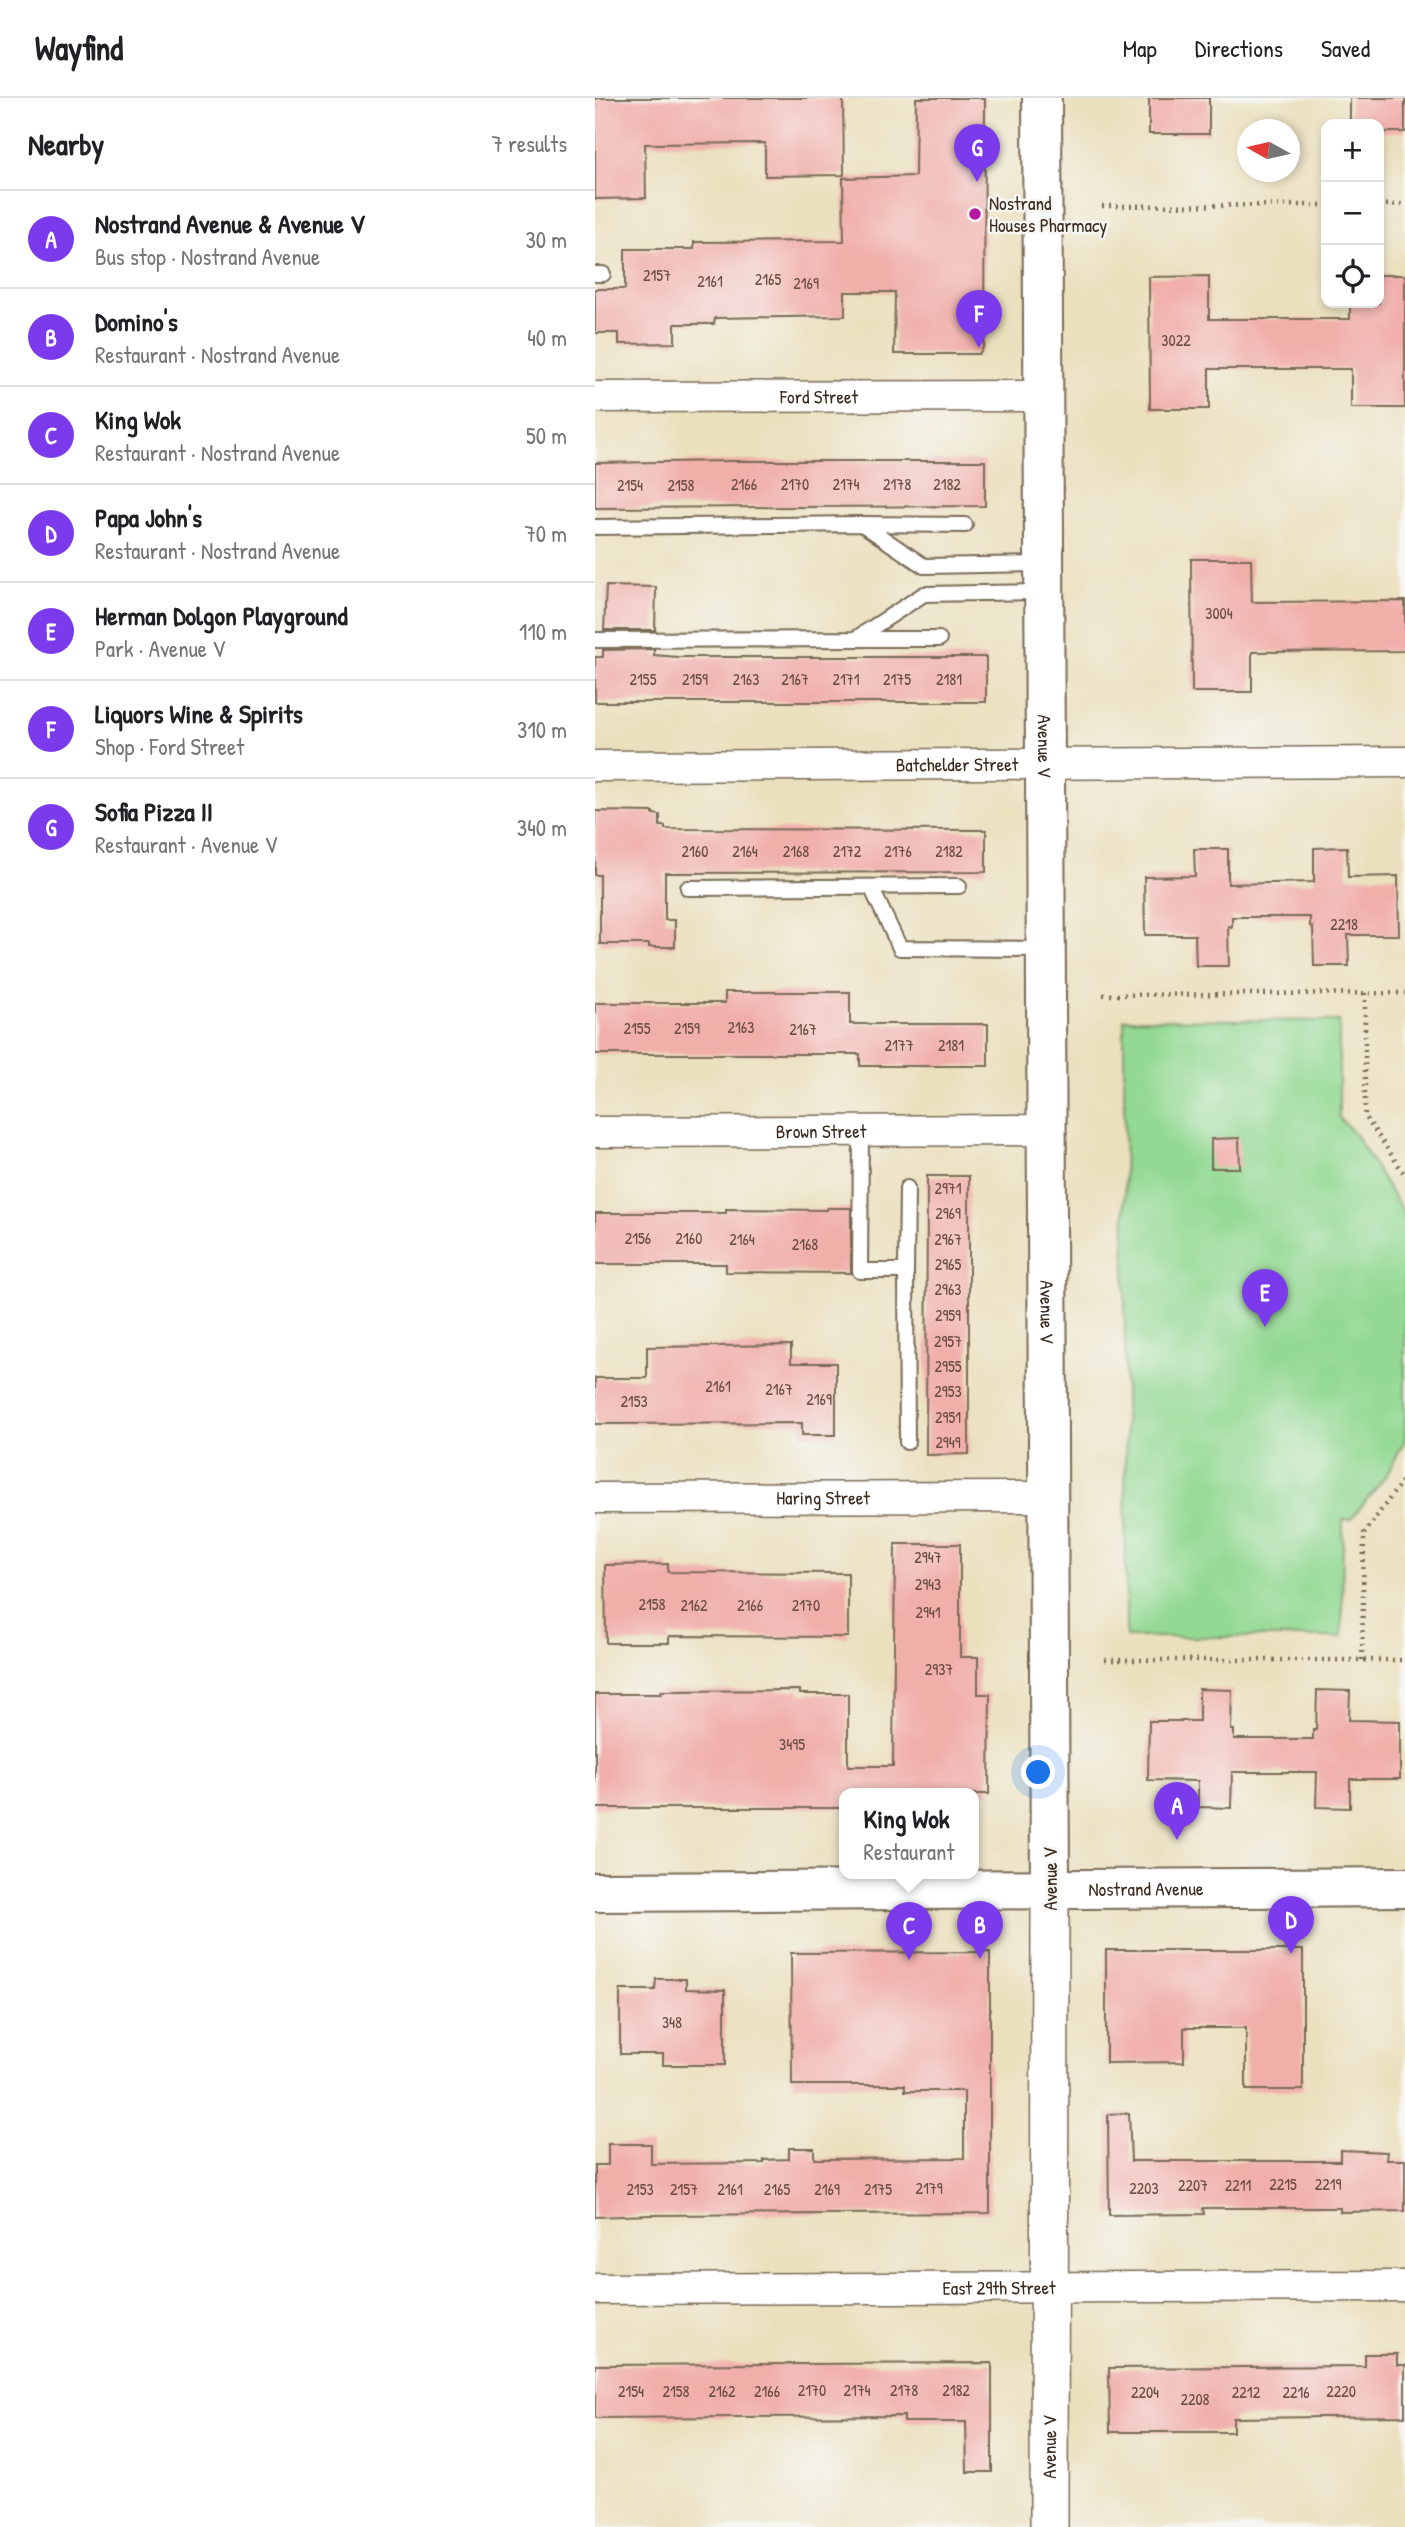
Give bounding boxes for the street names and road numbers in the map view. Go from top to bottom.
street label: Ford Street [779,383,859,410]
street label: Avenue V [1032,714,1058,778]
street label: Batchelder Street [896,751,1019,778]
street label: Brown Street [776,1118,867,1144]
street label: Avenue V [1034,1280,1061,1344]
street label: Haring Street [776,1484,870,1511]
street label: Avenue V [1037,1847,1063,1911]
street label: Nostrand Avenue [1088,1875,1204,1902]
street label: East 29th Street [942,2274,1056,2301]
street label: Avenue V [1036,2415,1062,2479]

